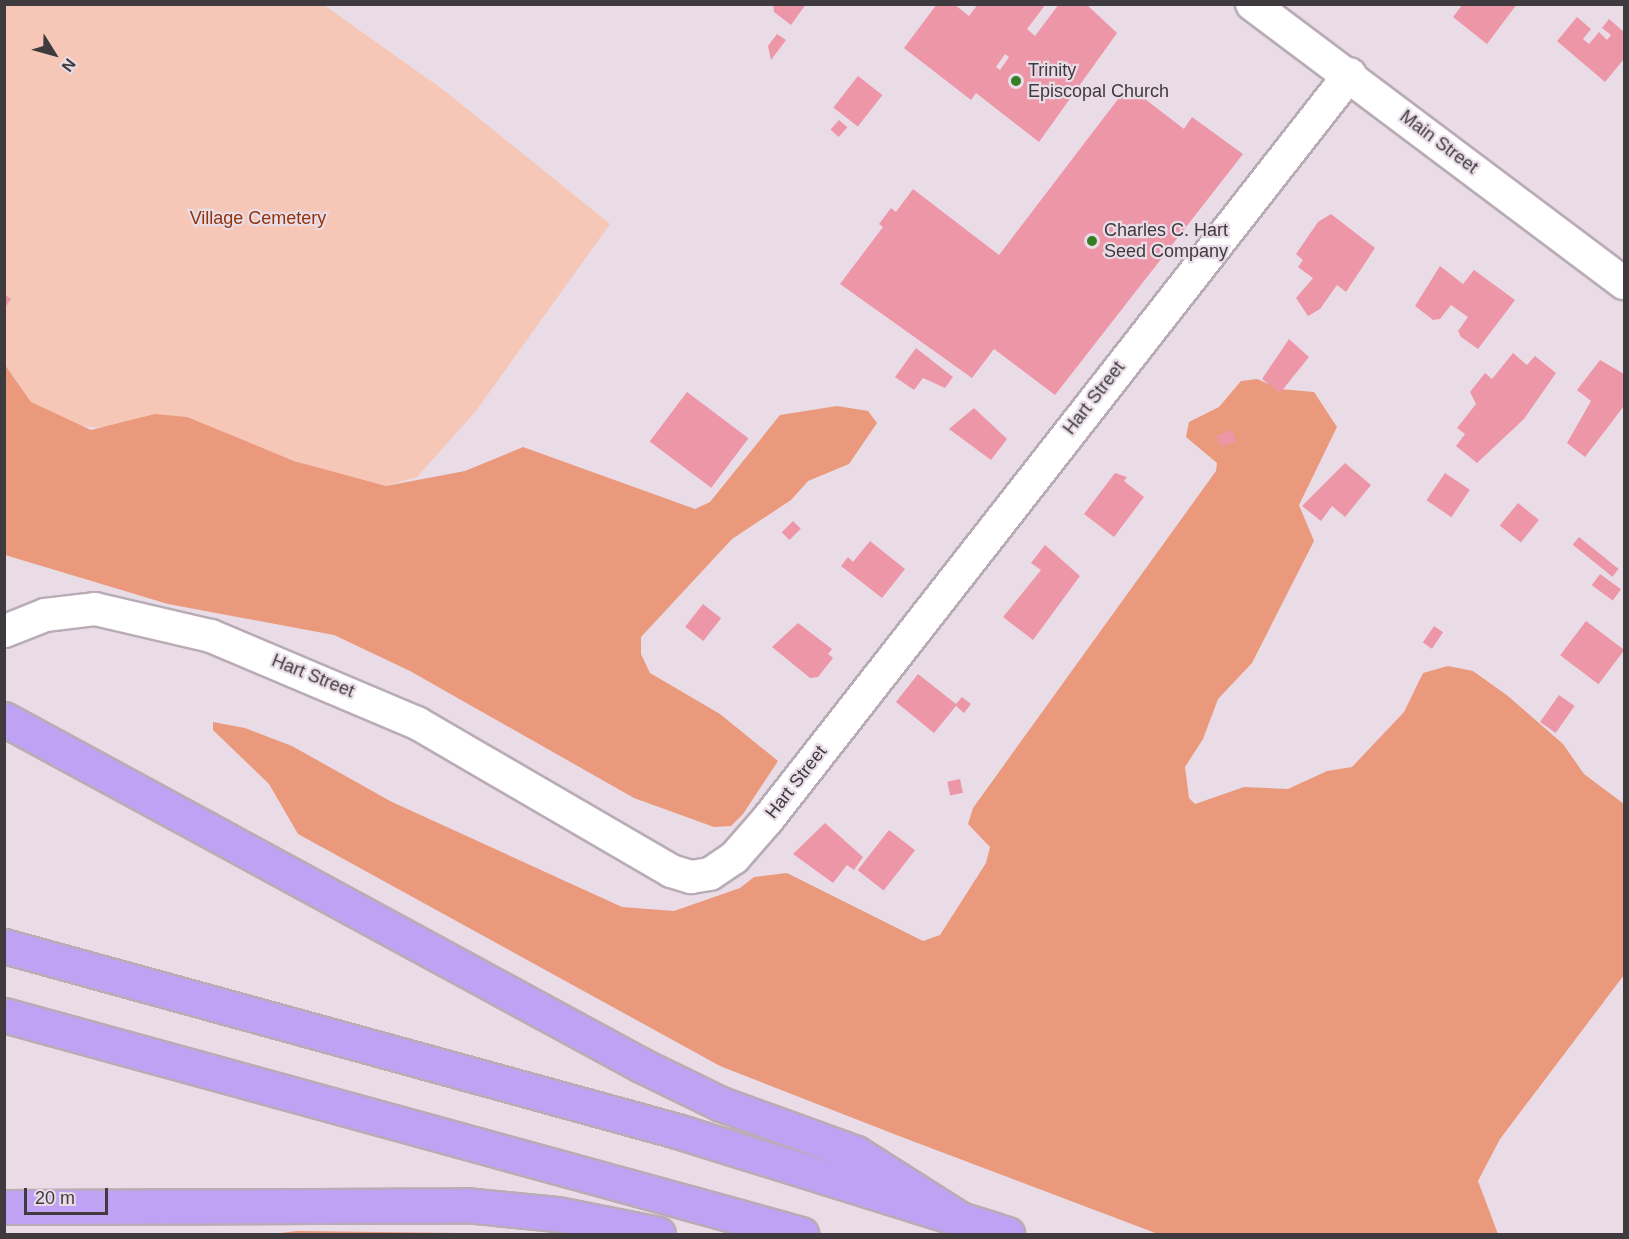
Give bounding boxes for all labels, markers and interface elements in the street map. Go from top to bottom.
north arrow [24,24,84,84]
text: N [59,55,79,75]
place label: Trinity Episcopal Church [1028,60,1169,103]
marker: Trinity Episcopal Church [1009,74,1023,88]
street label: Main Street [1396,106,1482,178]
park label: Village Cemetery [190,207,326,229]
place label: Charles C. Hart Seed Company [1104,220,1228,262]
marker: Charles C. Hart Seed Company [1085,234,1099,248]
street label: Hart Street [1059,357,1129,439]
street label: Hart Street [269,650,357,702]
street label: Hart Street [761,741,831,823]
scale bar [27,1176,111,1214]
text: 20 m [35,1188,75,1208]

